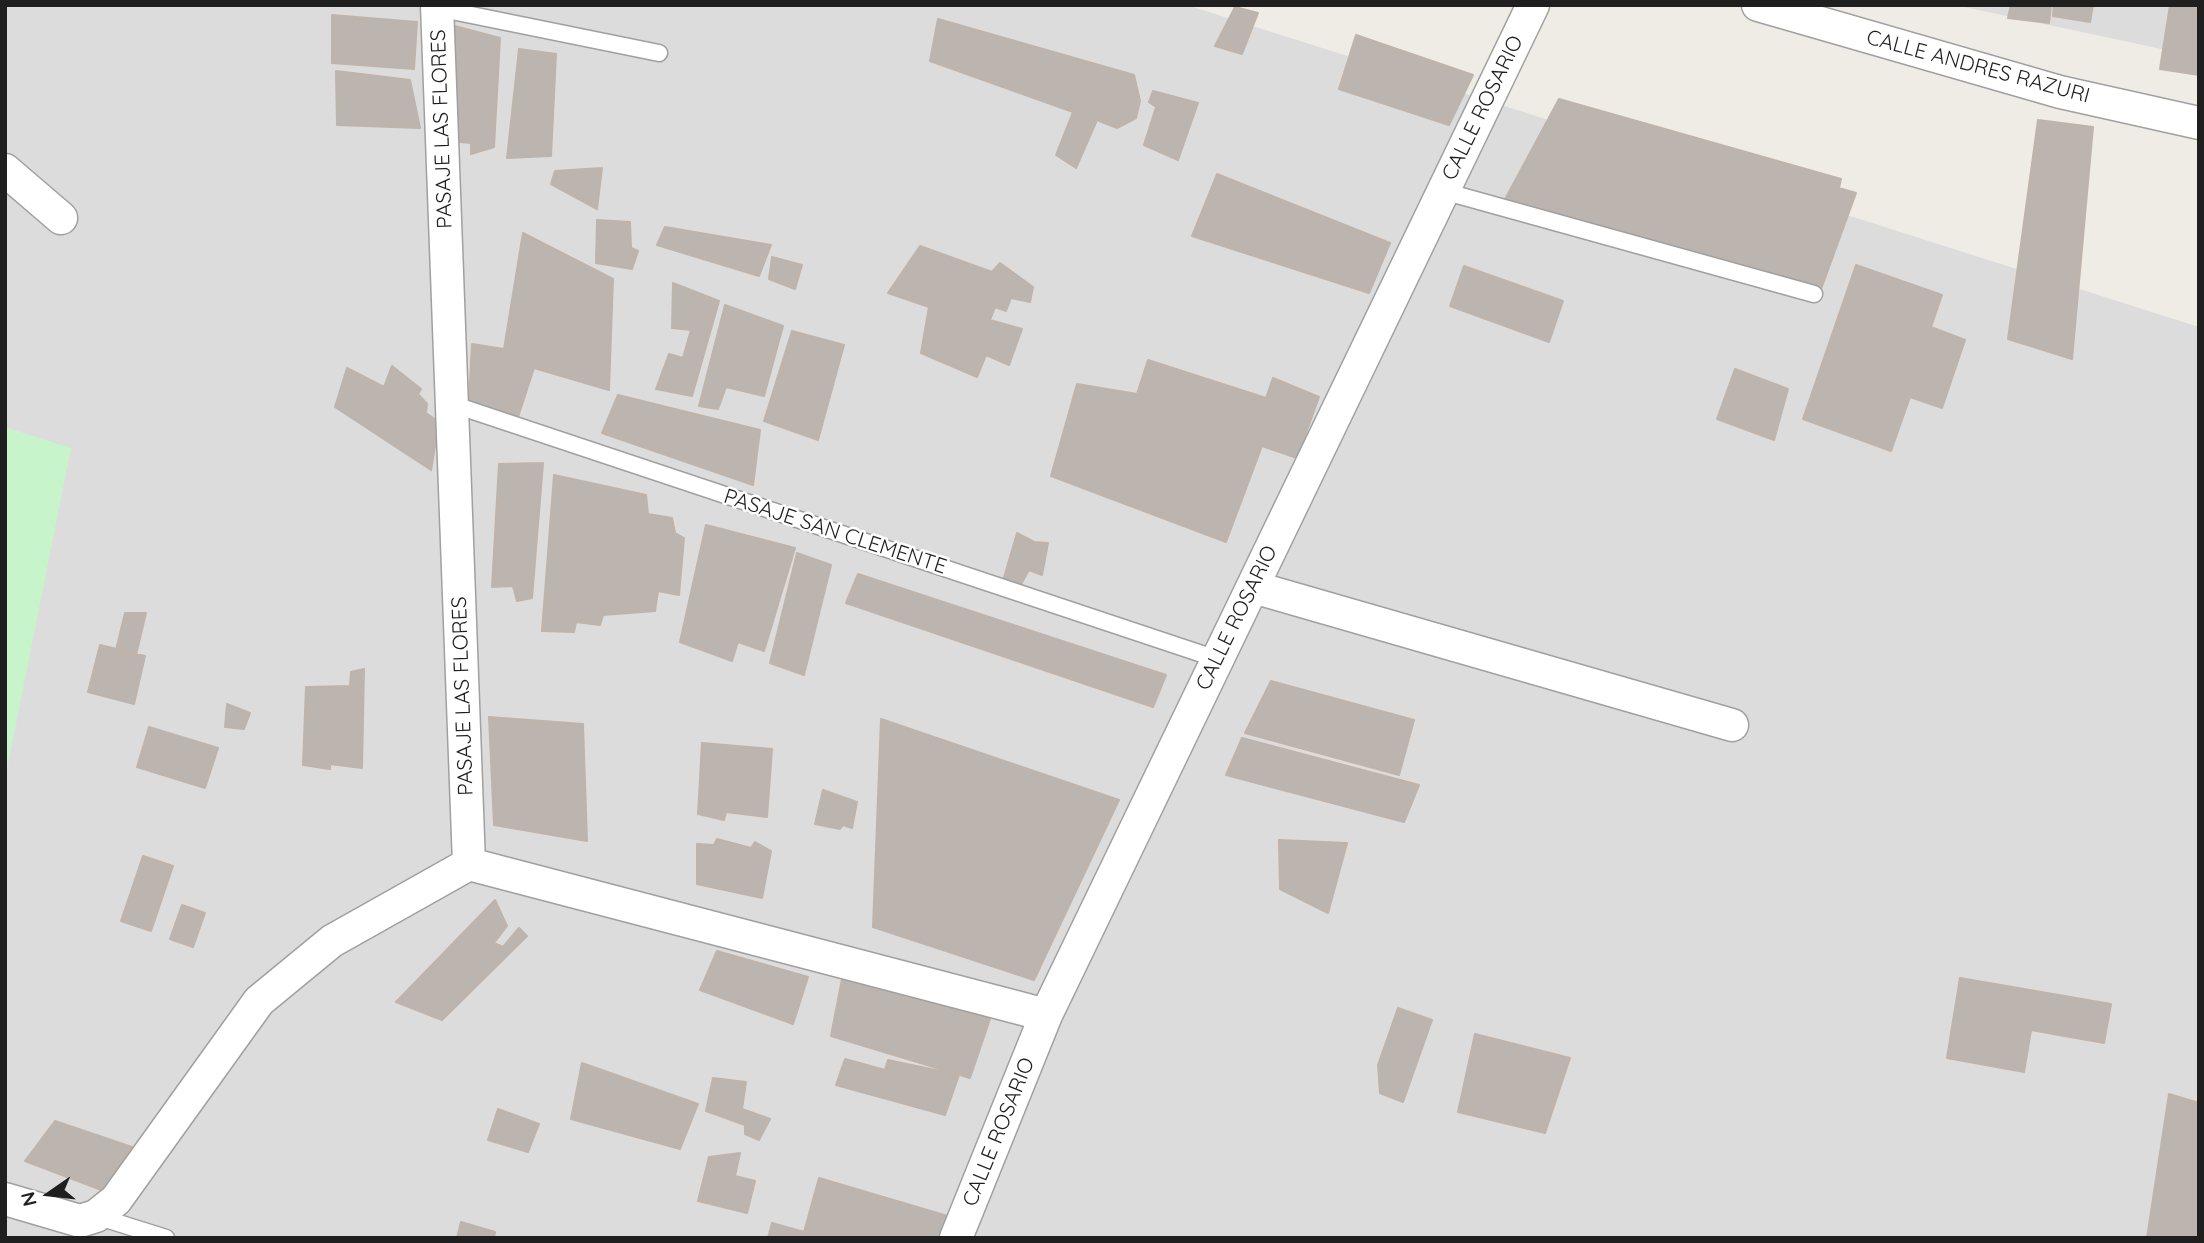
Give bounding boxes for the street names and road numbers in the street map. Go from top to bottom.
street label: CALLE ANDRES RAZURI [1864,25,2092,109]
street label: PASAJE LAS FLORES [426,29,458,229]
street label: CALLE ROSARIO [1437,31,1529,185]
street label: PASAJE SAN CLEMENTE [720,484,950,580]
street label: CALLE ROSARIO [1191,541,1283,695]
street label: PASAJE LAS FLORES [447,596,479,796]
street label: CALLE ROSARIO [958,1054,1040,1210]

